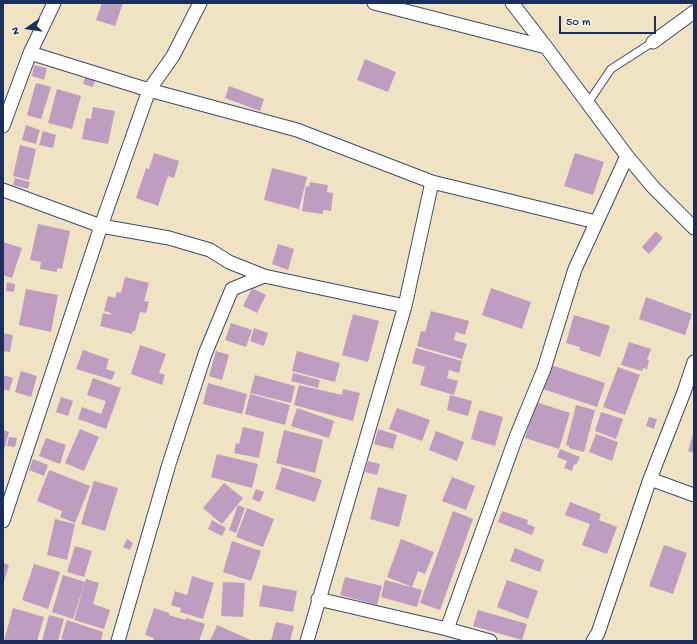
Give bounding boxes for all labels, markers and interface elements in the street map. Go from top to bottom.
north arrow [8,8,48,48]
scale bar [561,8,658,34]
text: 50 m [566,16,591,30]
text: N [10,26,23,36]

